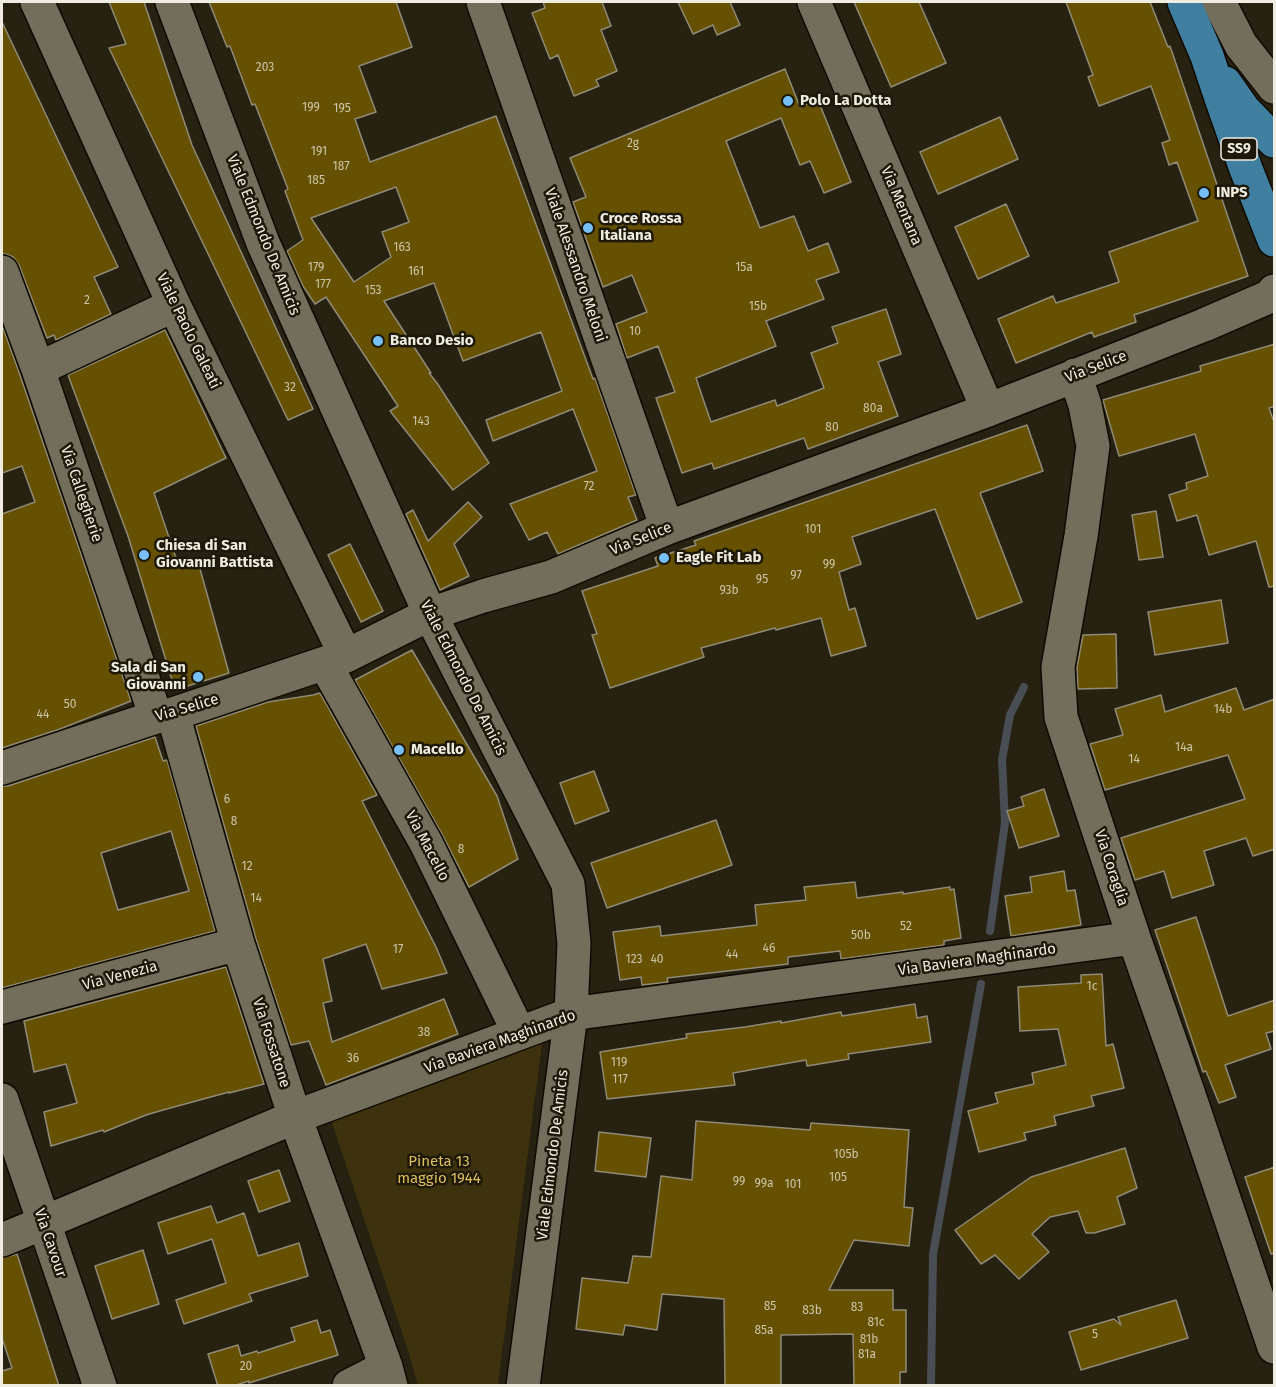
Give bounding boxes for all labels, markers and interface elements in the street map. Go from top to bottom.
house number: 203 [256,61,274,75]
place label: Polo La Dotta [800,92,891,110]
marker: Polo La Dotta [781,94,795,108]
house number: 199 [302,101,320,115]
house number: 195 [333,102,351,116]
house number: 2g [627,137,639,151]
road number: SS9 [1221,138,1257,160]
house number: 191 [311,145,327,159]
street label: Viale Edmondo De Amicis [222,152,304,318]
house number: 187 [333,160,349,174]
street label: Via Mentana [876,164,926,248]
house number: 185 [307,174,325,188]
place label: INPS [1216,184,1248,202]
street label: Viale Alessandro Meloni [540,186,610,344]
marker: INPS [1197,186,1211,200]
place label: Croce Rossa Italiana [600,210,682,245]
marker: Croce Rossa Italiana [581,221,595,235]
house number: 163 [393,241,411,255]
house number: 179 [308,261,324,275]
house number: 15a [735,261,753,275]
house number: 161 [408,265,424,279]
street label: Viale Paolo Galeati [152,270,224,392]
house number: 177 [315,278,331,292]
house number: 153 [364,284,382,298]
house number: 2 [84,294,90,308]
house number: 15b [749,300,767,314]
house number: 10 [629,325,641,339]
place label: Banco Desio [390,332,474,350]
marker: Banco Desio [371,334,385,348]
street label: Via Selice [1063,347,1129,387]
house number: 32 [284,381,296,395]
house number: 80a [863,402,883,416]
house number: 143 [412,415,430,429]
house number: 80 [825,421,839,435]
street label: Via Callegherie [56,443,106,545]
house number: 72 [583,480,595,494]
street label: Via Selice [608,519,674,559]
house number: 101 [805,523,821,537]
place label: Chiesa di San Giovanni Battista [156,537,274,572]
marker: Chiesa di San Giovanni Battista [137,548,151,562]
place label: Eagle Fit Lab [676,549,761,567]
marker: Eagle Fit Lab [657,551,671,565]
house number: 99 [823,558,835,572]
house number: 97 [790,569,802,583]
house number: 95 [756,573,768,587]
house number: 93b [719,584,739,598]
street label: Viale Edmondo De Amicis [416,597,510,759]
place label: Sala di San Giovanni [111,659,186,694]
marker: Sala di San Giovanni [191,670,205,684]
street label: Via Selice [153,690,221,726]
house number: 50 [64,698,76,712]
house number: 14b [1214,703,1232,717]
house number: 44 [37,708,49,722]
place label: Macello [411,741,464,759]
house number: 14a [1175,741,1193,755]
marker: Macello [392,743,406,757]
house number: 14 [1128,753,1140,767]
house number: 6 [224,793,230,807]
street label: Via Macello [401,808,453,884]
house number: 8 [231,815,237,829]
street label: Via Coraglia [1090,827,1132,909]
house number: 8 [458,843,464,857]
house number: 12 [241,860,253,874]
house number: 14 [250,892,262,906]
house number: 52 [900,920,912,934]
house number: 50b [851,929,871,943]
street label: Via Baviera Maghinardo [897,940,1057,980]
house number: 46 [763,942,775,956]
house number: 17 [393,943,403,957]
house number: 44 [726,948,738,962]
house number: 123 [625,953,643,967]
house number: 40 [650,953,664,967]
street label: Via Venezia [81,957,159,995]
house number: 1c [1087,980,1097,994]
street label: Via Fossatone [248,996,294,1090]
street label: Via Baviera Maghinardo [422,1006,578,1078]
house number: 38 [418,1026,430,1040]
house number: 36 [347,1052,359,1066]
house number: 119 [611,1056,627,1070]
street label: Viale Edmondo De Amicis [534,1069,572,1241]
house number: 117 [612,1073,628,1087]
house number: 105b [833,1148,859,1162]
park label: Pineta 13 maggio 1944 [397,1153,481,1188]
house number: 105 [829,1171,847,1185]
house number: 99 [733,1175,745,1189]
house number: 99a [754,1177,774,1191]
house number: 101 [785,1178,801,1192]
street label: Via Cavour [30,1206,70,1280]
house number: 85 [764,1300,776,1314]
house number: 83 [851,1301,863,1315]
house number: 83b [802,1304,822,1318]
house number: 81c [867,1316,885,1330]
house number: 85a [754,1324,774,1338]
house number: 5 [1092,1328,1098,1342]
house number: 81b [860,1333,878,1347]
house number: 81a [858,1348,876,1362]
house number: 20 [240,1360,252,1374]

